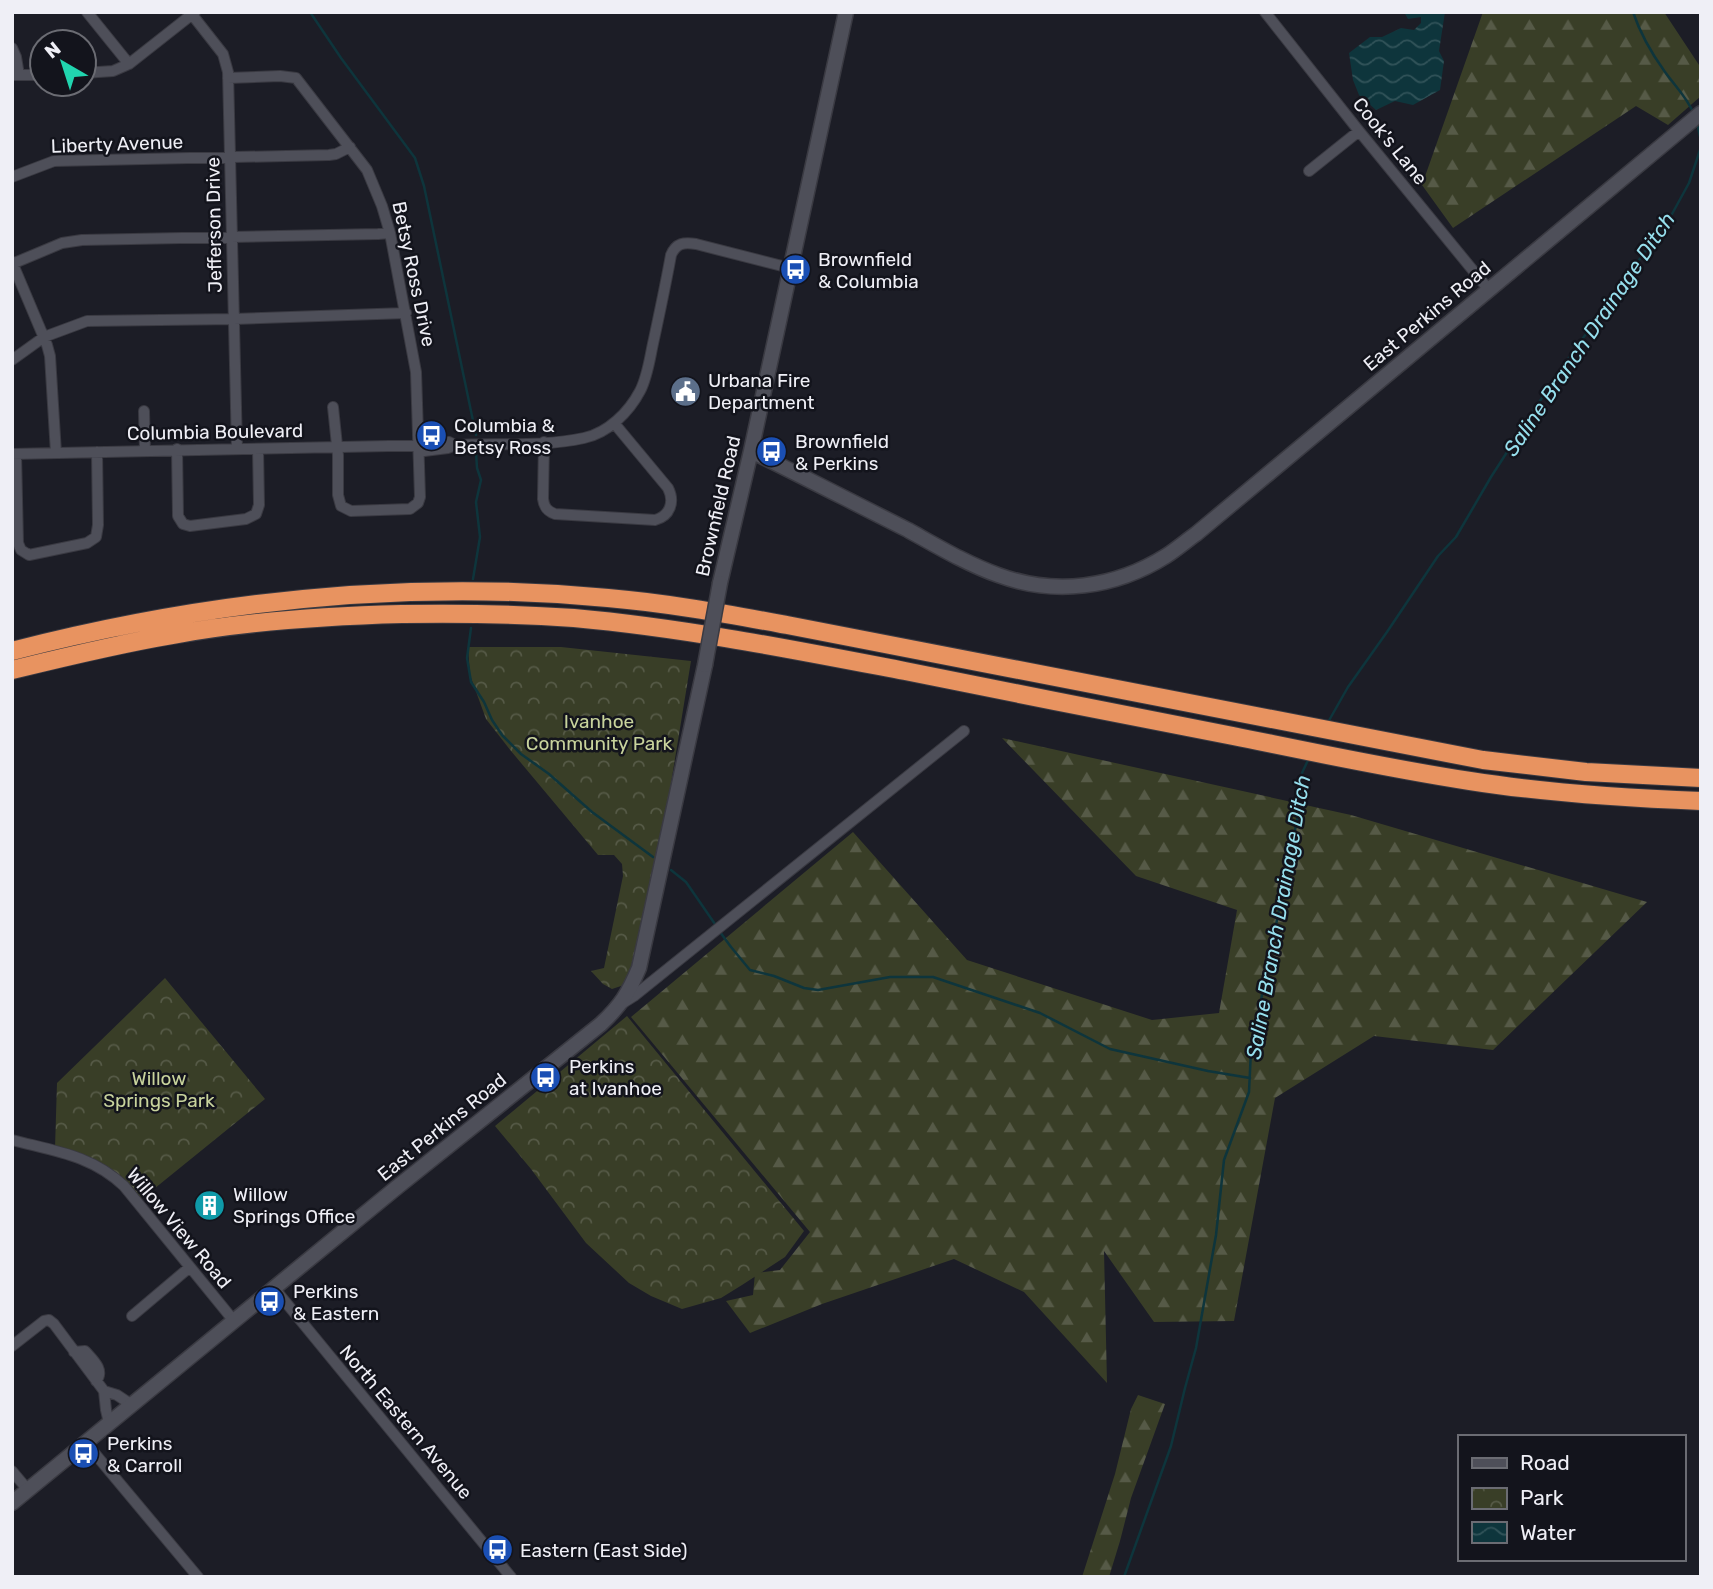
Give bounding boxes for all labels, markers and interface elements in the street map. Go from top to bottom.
north arrow [28,28,98,98]
text: N [40,37,65,63]
street label: Cook's Lane [1348,93,1432,189]
street label: Liberty Avenue [50,130,184,158]
street label: Jefferson Drive [201,157,227,293]
street label: Betsy Ross Drive [387,199,441,349]
water label: Saline Branch Drainage Ditch [1498,207,1680,461]
place label: Brownfield & Columbia [818,248,919,293]
bus stop icon: Brownfield & Columbia [778,253,812,287]
street label: East Perkins Road [1359,256,1495,376]
place label: Urbana Fire Department [708,369,815,414]
public building icon: Urbana Fire Department [668,374,702,408]
place label: Columbia & Betsy Ross [454,414,555,459]
street label: Columbia Boulevard [127,419,303,445]
bus stop icon: Columbia & Betsy Ross [414,419,448,453]
place label: Brownfield & Perkins [795,430,889,475]
street label: Brownfield Road [691,433,745,579]
bus stop icon: Brownfield & Perkins [755,435,789,469]
park label: Ivanhoe Community Park [526,710,672,755]
water label: Saline Branch Drainage Ditch [1241,773,1315,1061]
place label: Perkins at Ivanhoe [569,1055,662,1100]
bus stop icon: Perkins at Ivanhoe [529,1060,563,1094]
park label: Willow Springs Park [103,1067,215,1112]
street label: East Perkins Road [373,1068,511,1186]
street label: Willow View Road [122,1163,236,1293]
place label: Willow Springs Office [233,1183,355,1228]
building icon: Willow Springs Office [193,1188,227,1222]
place label: Perkins & Eastern [293,1280,379,1325]
bus stop icon: Perkins & Eastern [253,1285,287,1319]
street label: North Eastern Avenue [335,1340,477,1504]
place label: Perkins & Carroll [107,1432,182,1477]
legend [1458,1435,1685,1561]
bus stop icon: Perkins & Carroll [67,1437,101,1471]
text: Road [1520,1450,1570,1475]
text: Park [1520,1485,1564,1510]
text: Water [1520,1520,1576,1545]
bus stop icon: Eastern (East Side) [480,1533,514,1567]
place label: Eastern (East Side) [520,1539,687,1562]

